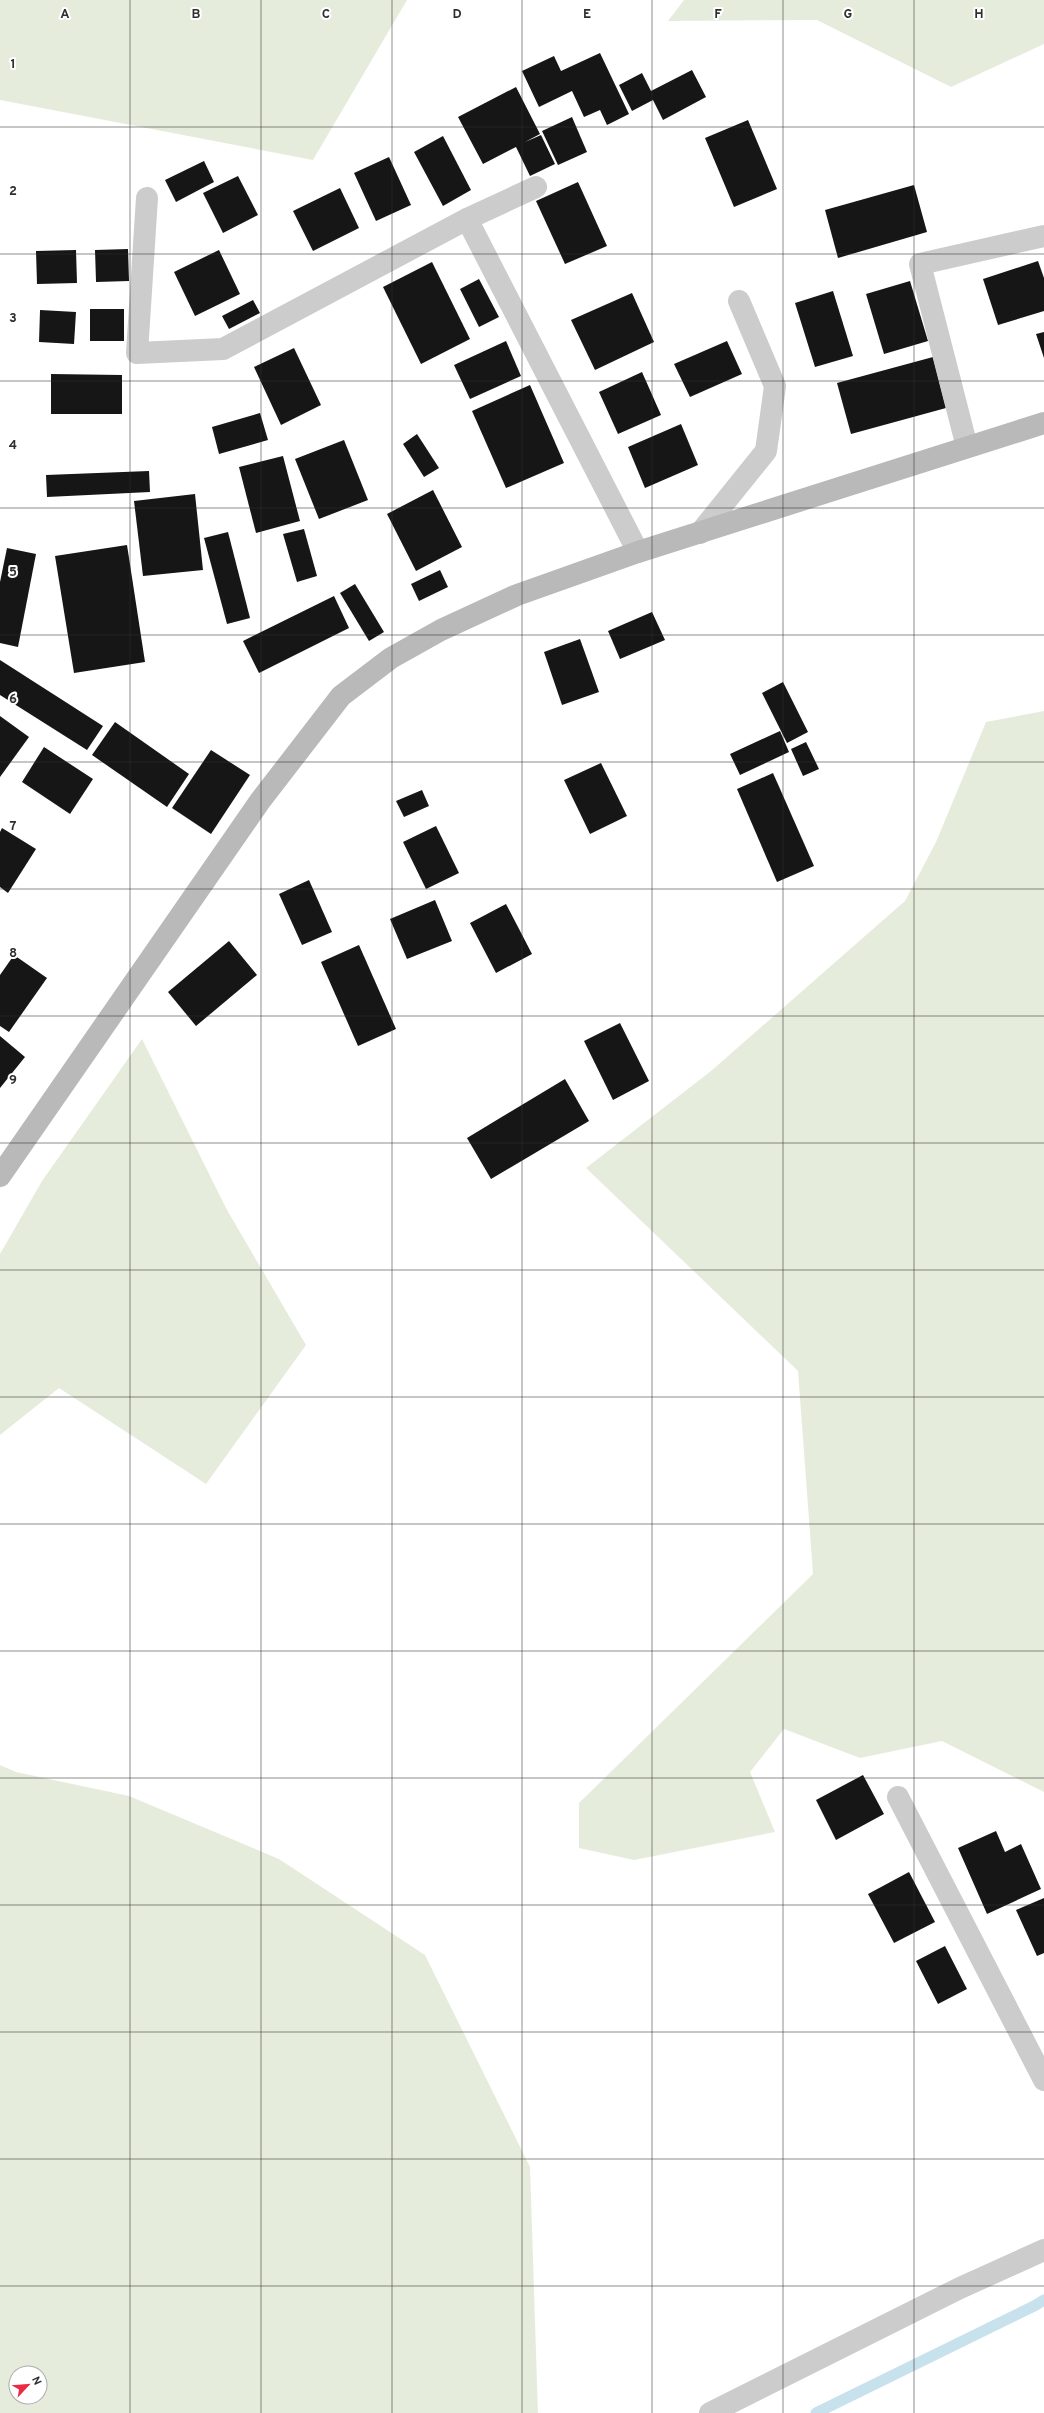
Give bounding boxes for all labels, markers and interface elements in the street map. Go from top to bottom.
text: A [60,7,70,23]
text: B [192,7,201,23]
text: C [322,7,330,23]
text: D [452,7,462,23]
text: E [583,7,591,23]
text: F [714,7,722,23]
text: G [844,7,853,23]
text: H [974,7,984,23]
text: 1 [10,57,16,73]
text: 2 [9,184,17,200]
text: 3 [9,311,17,327]
text: 4 [9,438,17,454]
text: 5 [9,565,17,581]
text: 6 [9,692,17,708]
text: 7 [10,819,17,835]
text: 8 [9,946,17,962]
text: 9 [9,1073,17,1089]
north arrow [8,2365,48,2405]
text: N [28,2374,44,2388]

